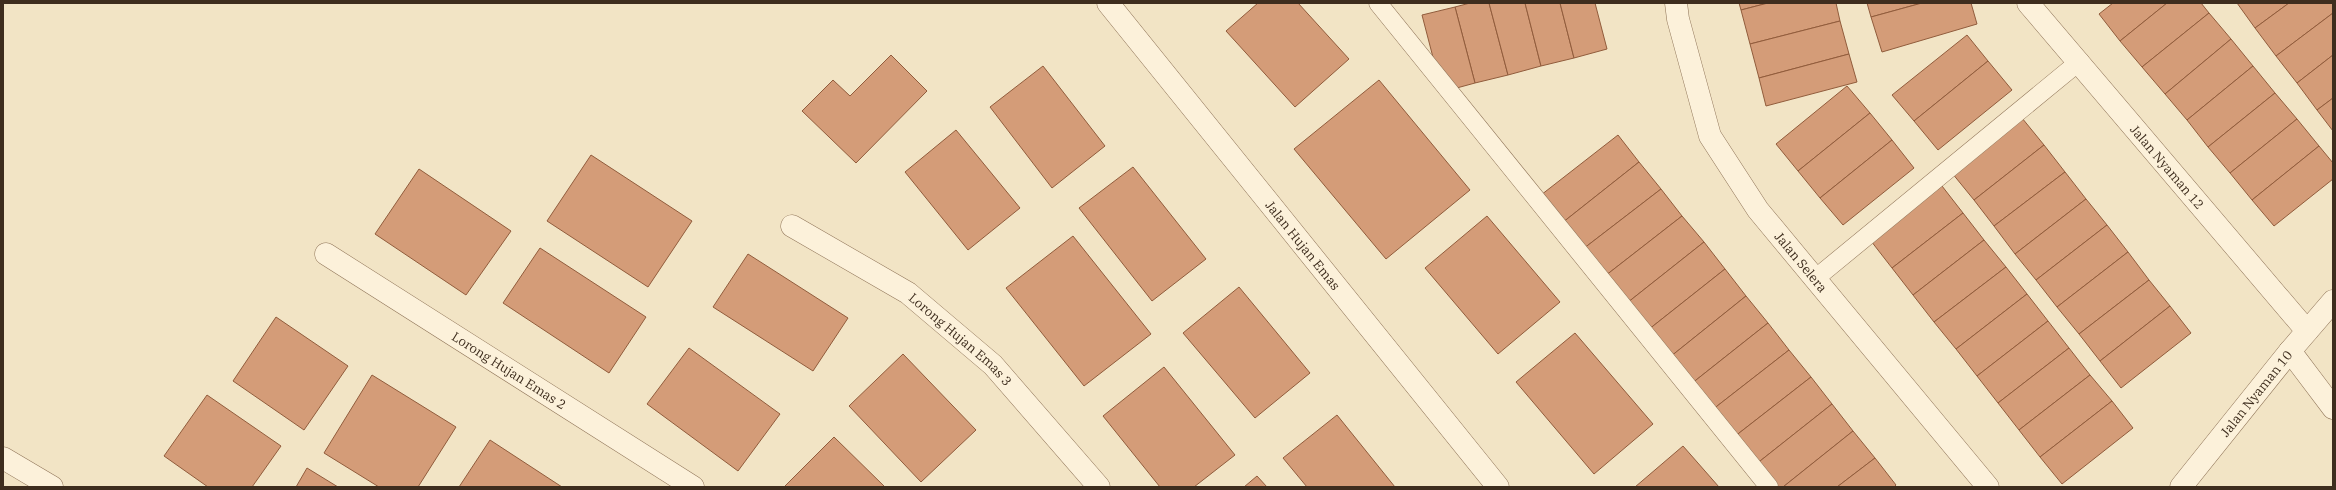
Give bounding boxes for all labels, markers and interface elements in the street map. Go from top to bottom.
street label: Jalan Nyaman 12 [2127,121,2208,213]
street label: Jalan Hujan Emas [1262,197,1344,293]
street label: Jalan Selera [1771,228,1831,296]
street label: Lorong Hujan Emas 3 [905,289,1016,389]
street label: Lorong Hujan Emas 2 [449,328,570,413]
street label: Jalan Nyaman 10 [2216,347,2296,440]

